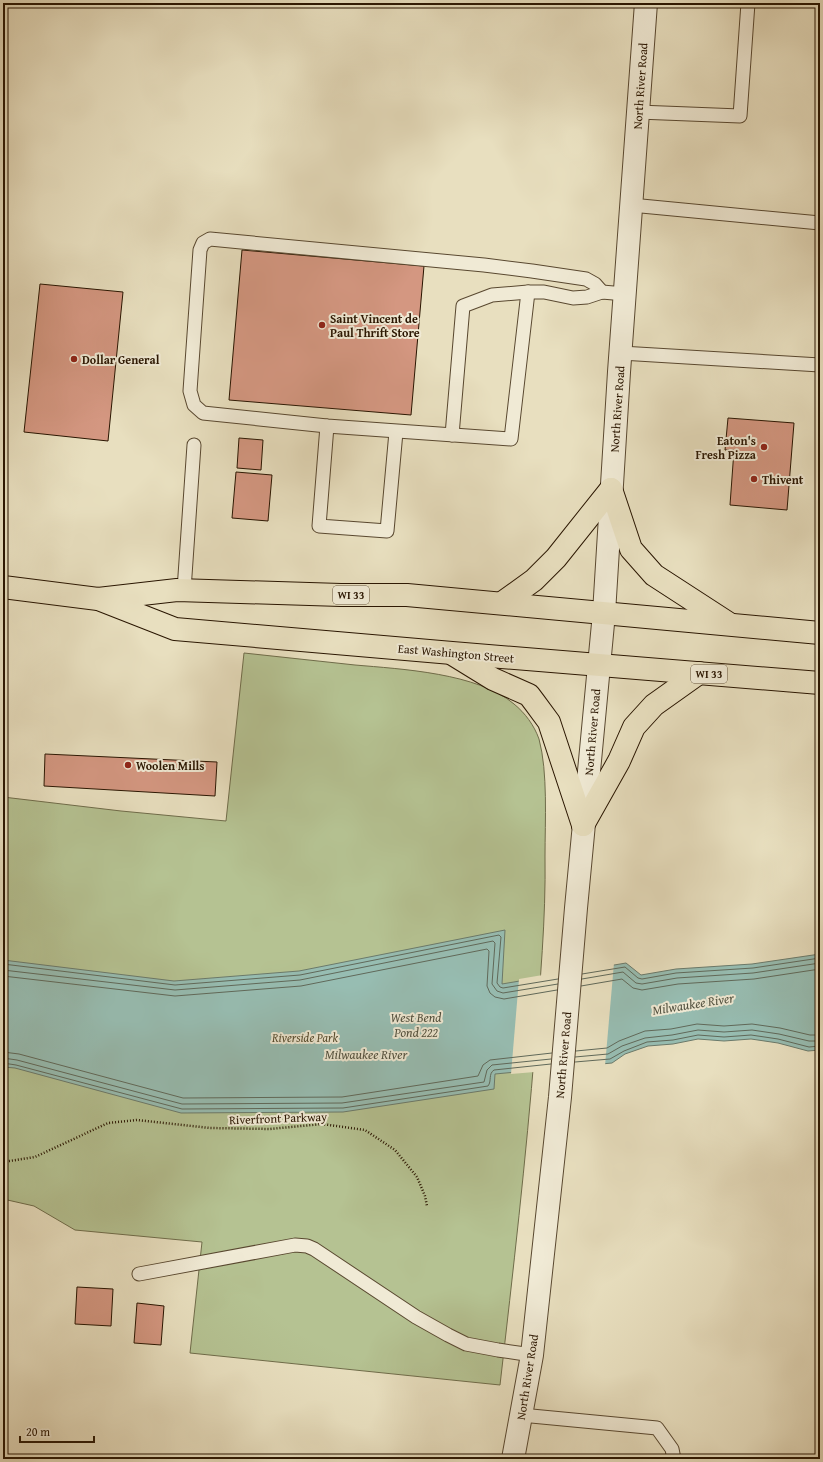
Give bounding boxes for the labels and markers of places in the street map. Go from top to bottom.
place label: Saint Vincent de Paul Thrift Store [330,310,420,341]
marker: Saint Vincent de Paul Thrift Store [317,320,327,330]
place label: Dollar General [82,351,160,368]
marker: Dollar General [69,354,79,364]
place label: Eaton's Fresh Pizza [695,432,757,463]
marker: Eaton's Fresh Pizza [759,442,769,452]
place label: Thivent [762,471,804,488]
marker: Thivent [749,474,759,484]
place label: Woolen Mills [136,757,205,774]
marker: Woolen Mills [123,760,133,770]

